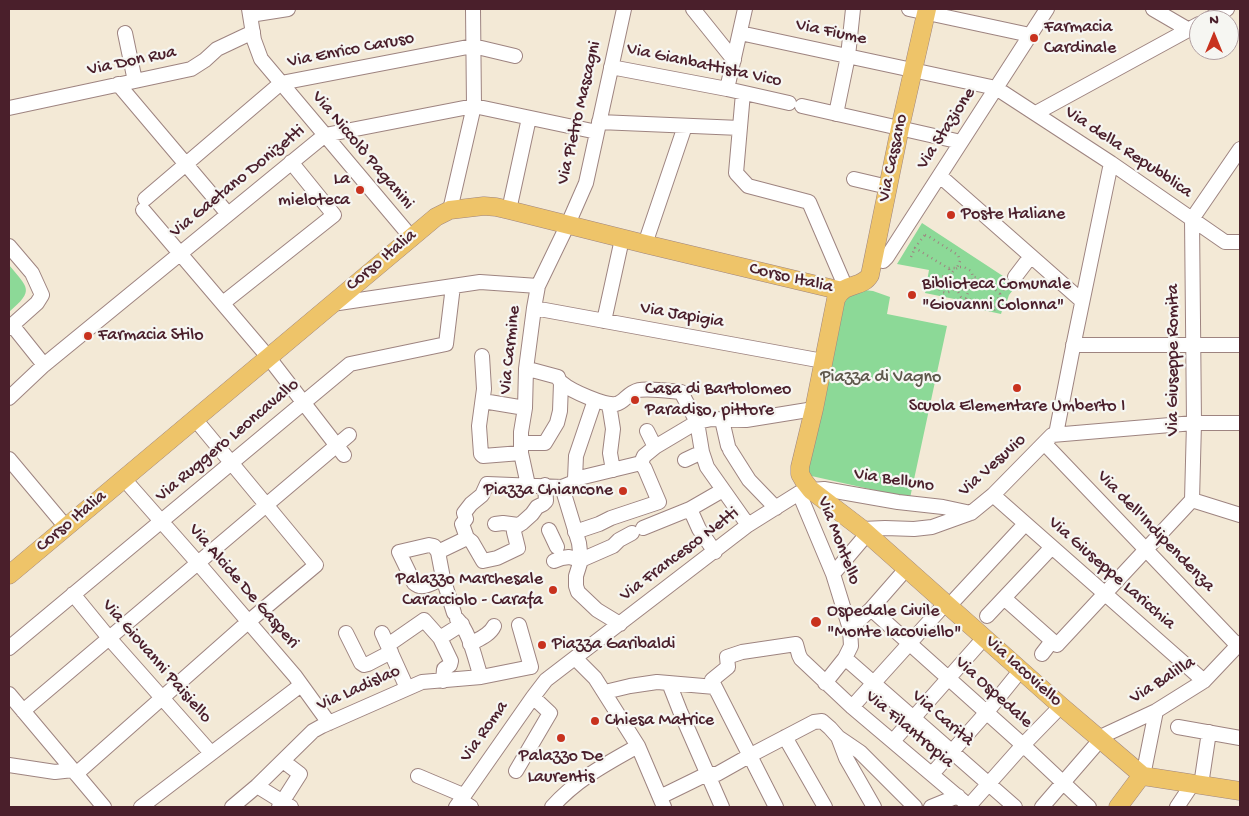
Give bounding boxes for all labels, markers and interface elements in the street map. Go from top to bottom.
north arrow [1189,10,1239,60]
text: N [1209,12,1219,29]
street label: Via Fiume [794,15,868,51]
place label: Farmacia Cardinale [1044,17,1116,59]
street label: Via Enrico Caruso [286,28,416,74]
marker: Farmacia Cardinale [1028,32,1040,44]
street label: Via Pietro Mascagni [553,39,607,187]
street label: Via Gianbattista Vico [625,39,783,93]
street label: Via Don Rua [86,42,178,82]
street label: Via Stazione [913,84,981,174]
street label: Via Niccolò Paganini [306,87,418,215]
street label: Via della Repubblica [1060,102,1196,204]
street label: Via Cassano [874,112,914,204]
street label: Via Gaetano Donizetti [166,121,310,243]
place label: La mieloteca [278,169,350,212]
marker: La mieloteca [354,184,366,196]
place label: Poste Italiane [961,204,1065,226]
marker: Poste Italiane [945,209,957,221]
street label: Corso Italia [342,225,422,297]
street label: Corso Italia [747,259,835,299]
place label: Biblioteca Comunale "Giovanni Colonna" [922,274,1071,316]
street label: Via Giuseppe Romita [1163,284,1185,436]
marker: Biblioteca Comunale "Giovanni Colonna" [906,289,918,301]
street label: Via Japigia [638,298,726,334]
street label: Via Carmine [496,305,526,395]
place label: Farmacia Stilo [98,325,204,347]
marker: Farmacia Stilo [82,330,94,342]
park label: Piazza di Vagno [821,367,941,389]
street label: Via Ruggero Leoncavallo [152,375,304,507]
place label: Casa di Bartolomeo Paradiso, pittore [645,379,791,422]
marker: Scuola Elementare Umberto I [1011,382,1023,394]
marker: Casa di Bartolomeo Paradiso, pittore [629,394,641,406]
place label: Scuola Elementare Umberto I [909,396,1125,418]
street label: Via Vesuvio [955,430,1031,502]
street label: Via Belluno [852,464,936,498]
street label: Via dell'Indipendenza [1091,467,1219,597]
place label: Piazza Chiancone [484,480,613,502]
marker: Piazza Chiancone [617,485,629,497]
street label: Corso Italia [32,486,112,558]
street label: Via Montello [811,494,865,588]
street label: Via Francesco Netti [616,503,744,607]
street label: Via Giuseppe Laricchia [1043,513,1179,635]
street label: Via Alcide De Gasperi [183,520,303,654]
place label: Palazzo Marchesale Caracciolo - Carafa [396,569,543,612]
marker: Palazzo Marchesale Caracciolo - Carafa [547,584,559,596]
street label: Via Giovanni Paisiello [96,596,216,728]
place label: Ospedale Civile "Monte Iacoviello" [827,601,961,644]
marker: Ospedale Civile "Monte Iacoviello" [809,615,823,629]
street label: Via Iacoviello [980,632,1066,712]
place label: Piazza Garibaldi [552,634,675,656]
marker: Piazza Garibaldi [536,639,548,651]
street label: Via Ospedale [950,652,1036,734]
street label: Via Balilla [1126,652,1200,710]
street label: Via Ladislao [314,661,404,717]
street label: Via Filantropia [860,686,958,774]
street label: Via Carità [906,686,978,752]
street label: Via Roma [456,697,514,767]
place label: Chiesa Matrice [605,710,714,732]
marker: Chiesa Matrice [589,715,601,727]
marker: Palazzo De Laurentis [555,732,567,744]
place label: Palazzo De Laurentis [519,746,603,789]

